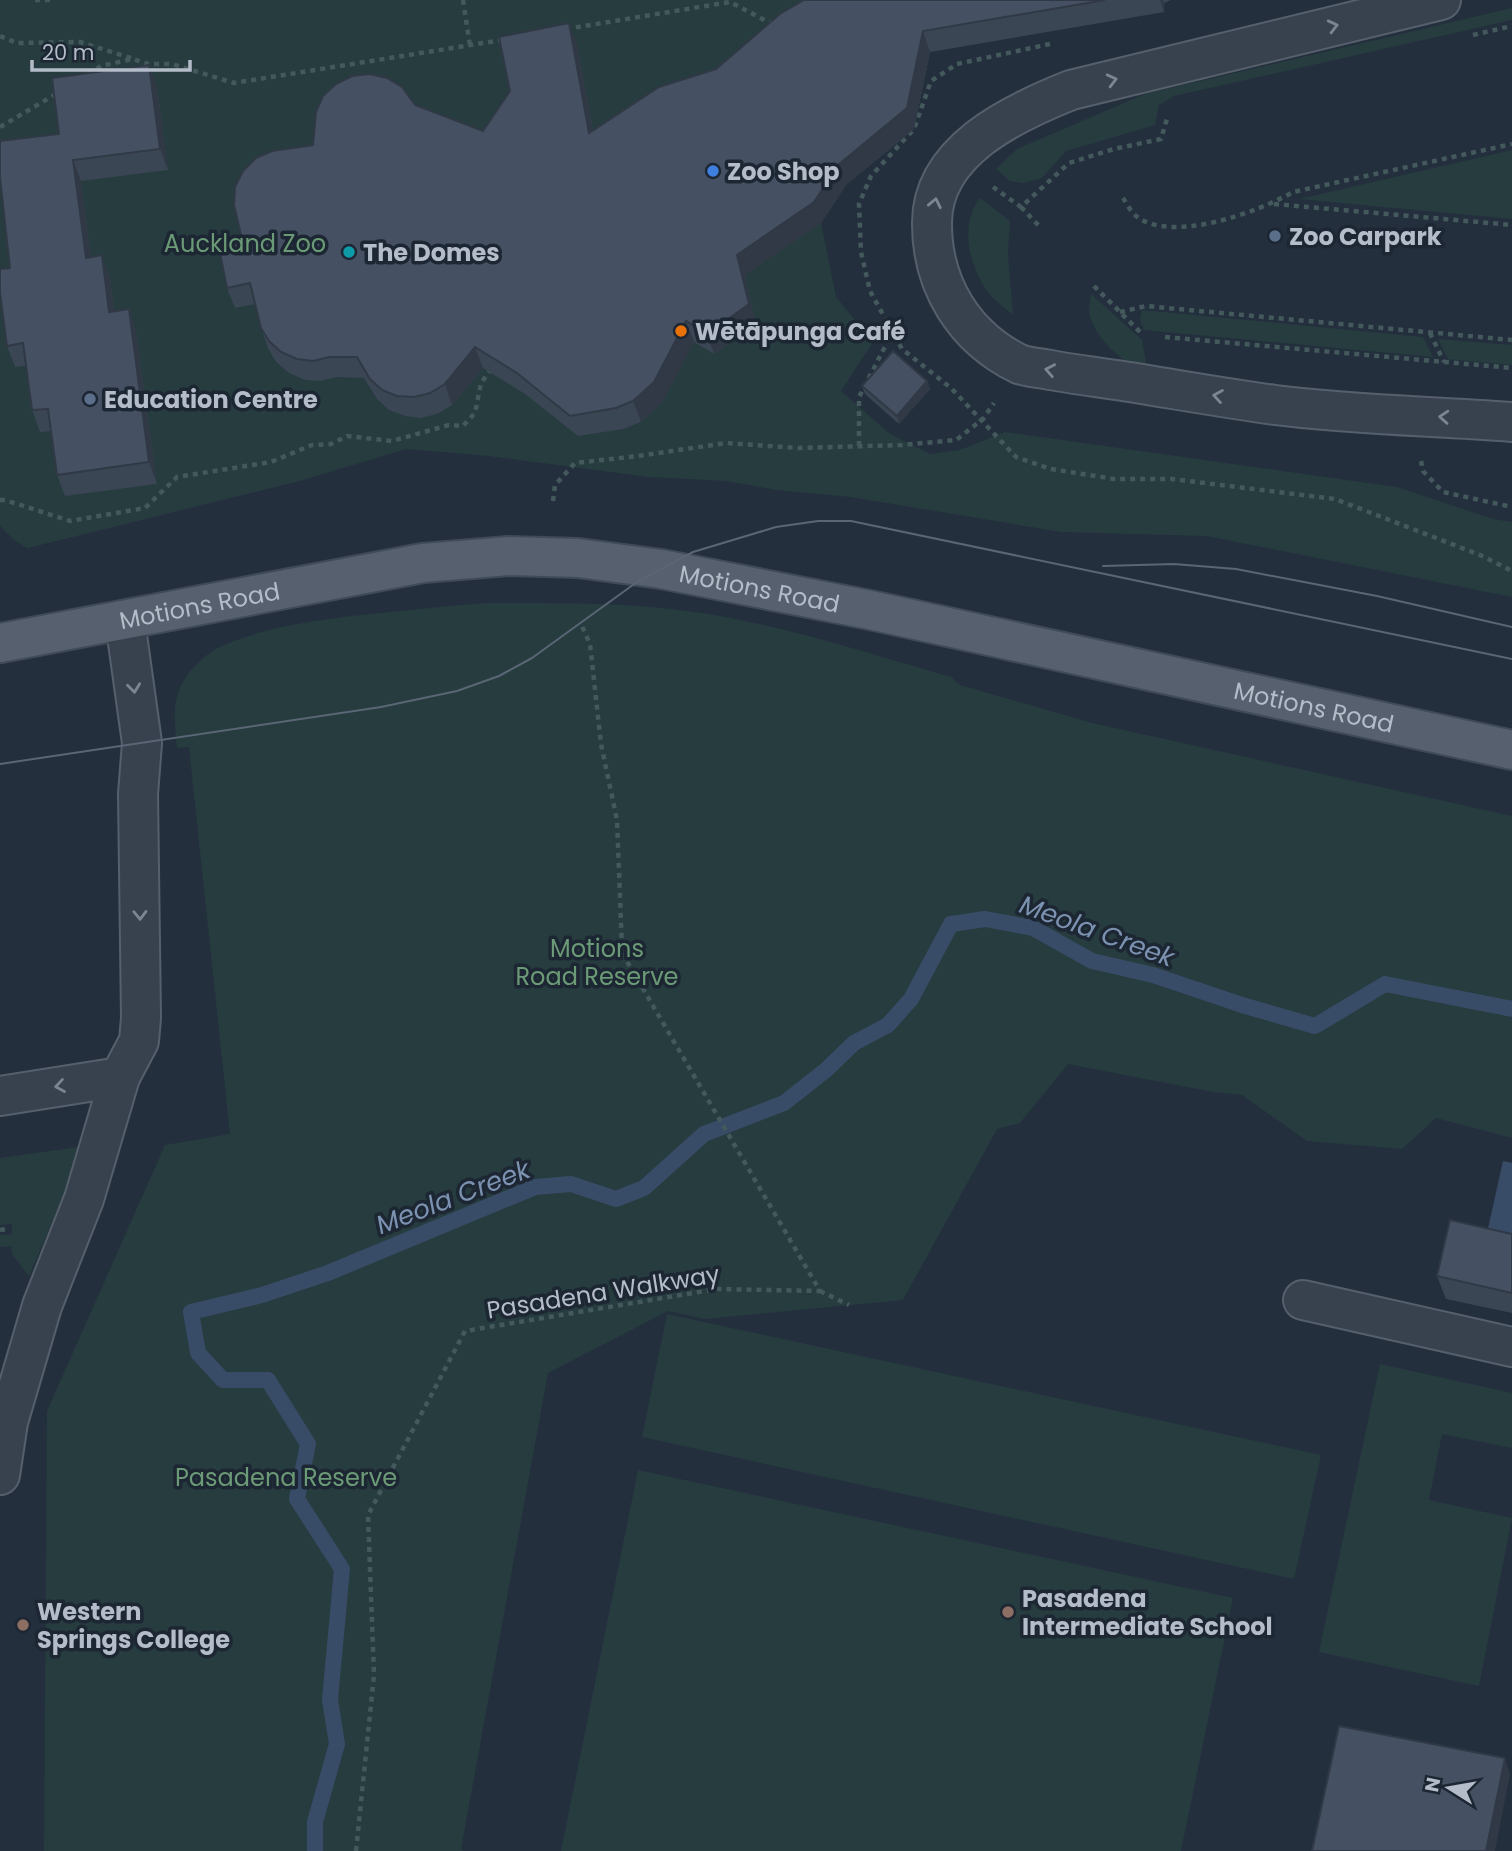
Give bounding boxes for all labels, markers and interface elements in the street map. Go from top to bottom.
one-way arrow [1327,20,1339,34]
scale bar [32,28,189,72]
text: 20 m [42,38,95,67]
one-way arrow [1106,74,1118,88]
place label: Zoo Shop [727,155,840,188]
marker: Zoo Shop [705,163,721,179]
one-way arrow [926,197,941,209]
place label: Zoo Carpark [1289,220,1442,253]
park label: Auckland Zoo [164,227,326,260]
marker: Zoo Carpark [1267,228,1283,244]
place label: The Domes [363,236,500,269]
marker: The Domes [341,244,357,260]
place label: Wētāpunga Café [695,315,906,348]
marker: Wētāpunga Café [673,323,689,339]
one-way arrow [1044,364,1056,379]
place label: Education Centre [104,383,318,416]
one-way arrow [1212,389,1223,404]
marker: Education Centre [82,391,98,407]
one-way arrow [1438,410,1449,425]
street label: Motions Road [677,556,843,620]
street label: Motions Road [116,574,283,637]
street label: Motions Road [1231,673,1397,740]
one-way arrow [127,683,142,694]
water label: Meola Creek [1015,886,1181,976]
one-way arrow [132,910,148,921]
park label: Motions Road Reserve [516,932,678,993]
one-way arrow [54,1078,66,1093]
water label: Meola Creek [371,1151,537,1243]
street label: Pasadena Walkway [484,1257,722,1327]
park label: Pasadena Reserve [175,1461,397,1494]
place label: Pasadena Intermediate School [1022,1582,1273,1643]
place label: Western Springs College [37,1595,230,1656]
marker: Pasadena Intermediate School [1000,1604,1016,1620]
marker: Western Springs College [15,1617,31,1633]
north arrow [1414,1753,1484,1823]
text: N [1418,1775,1447,1794]

